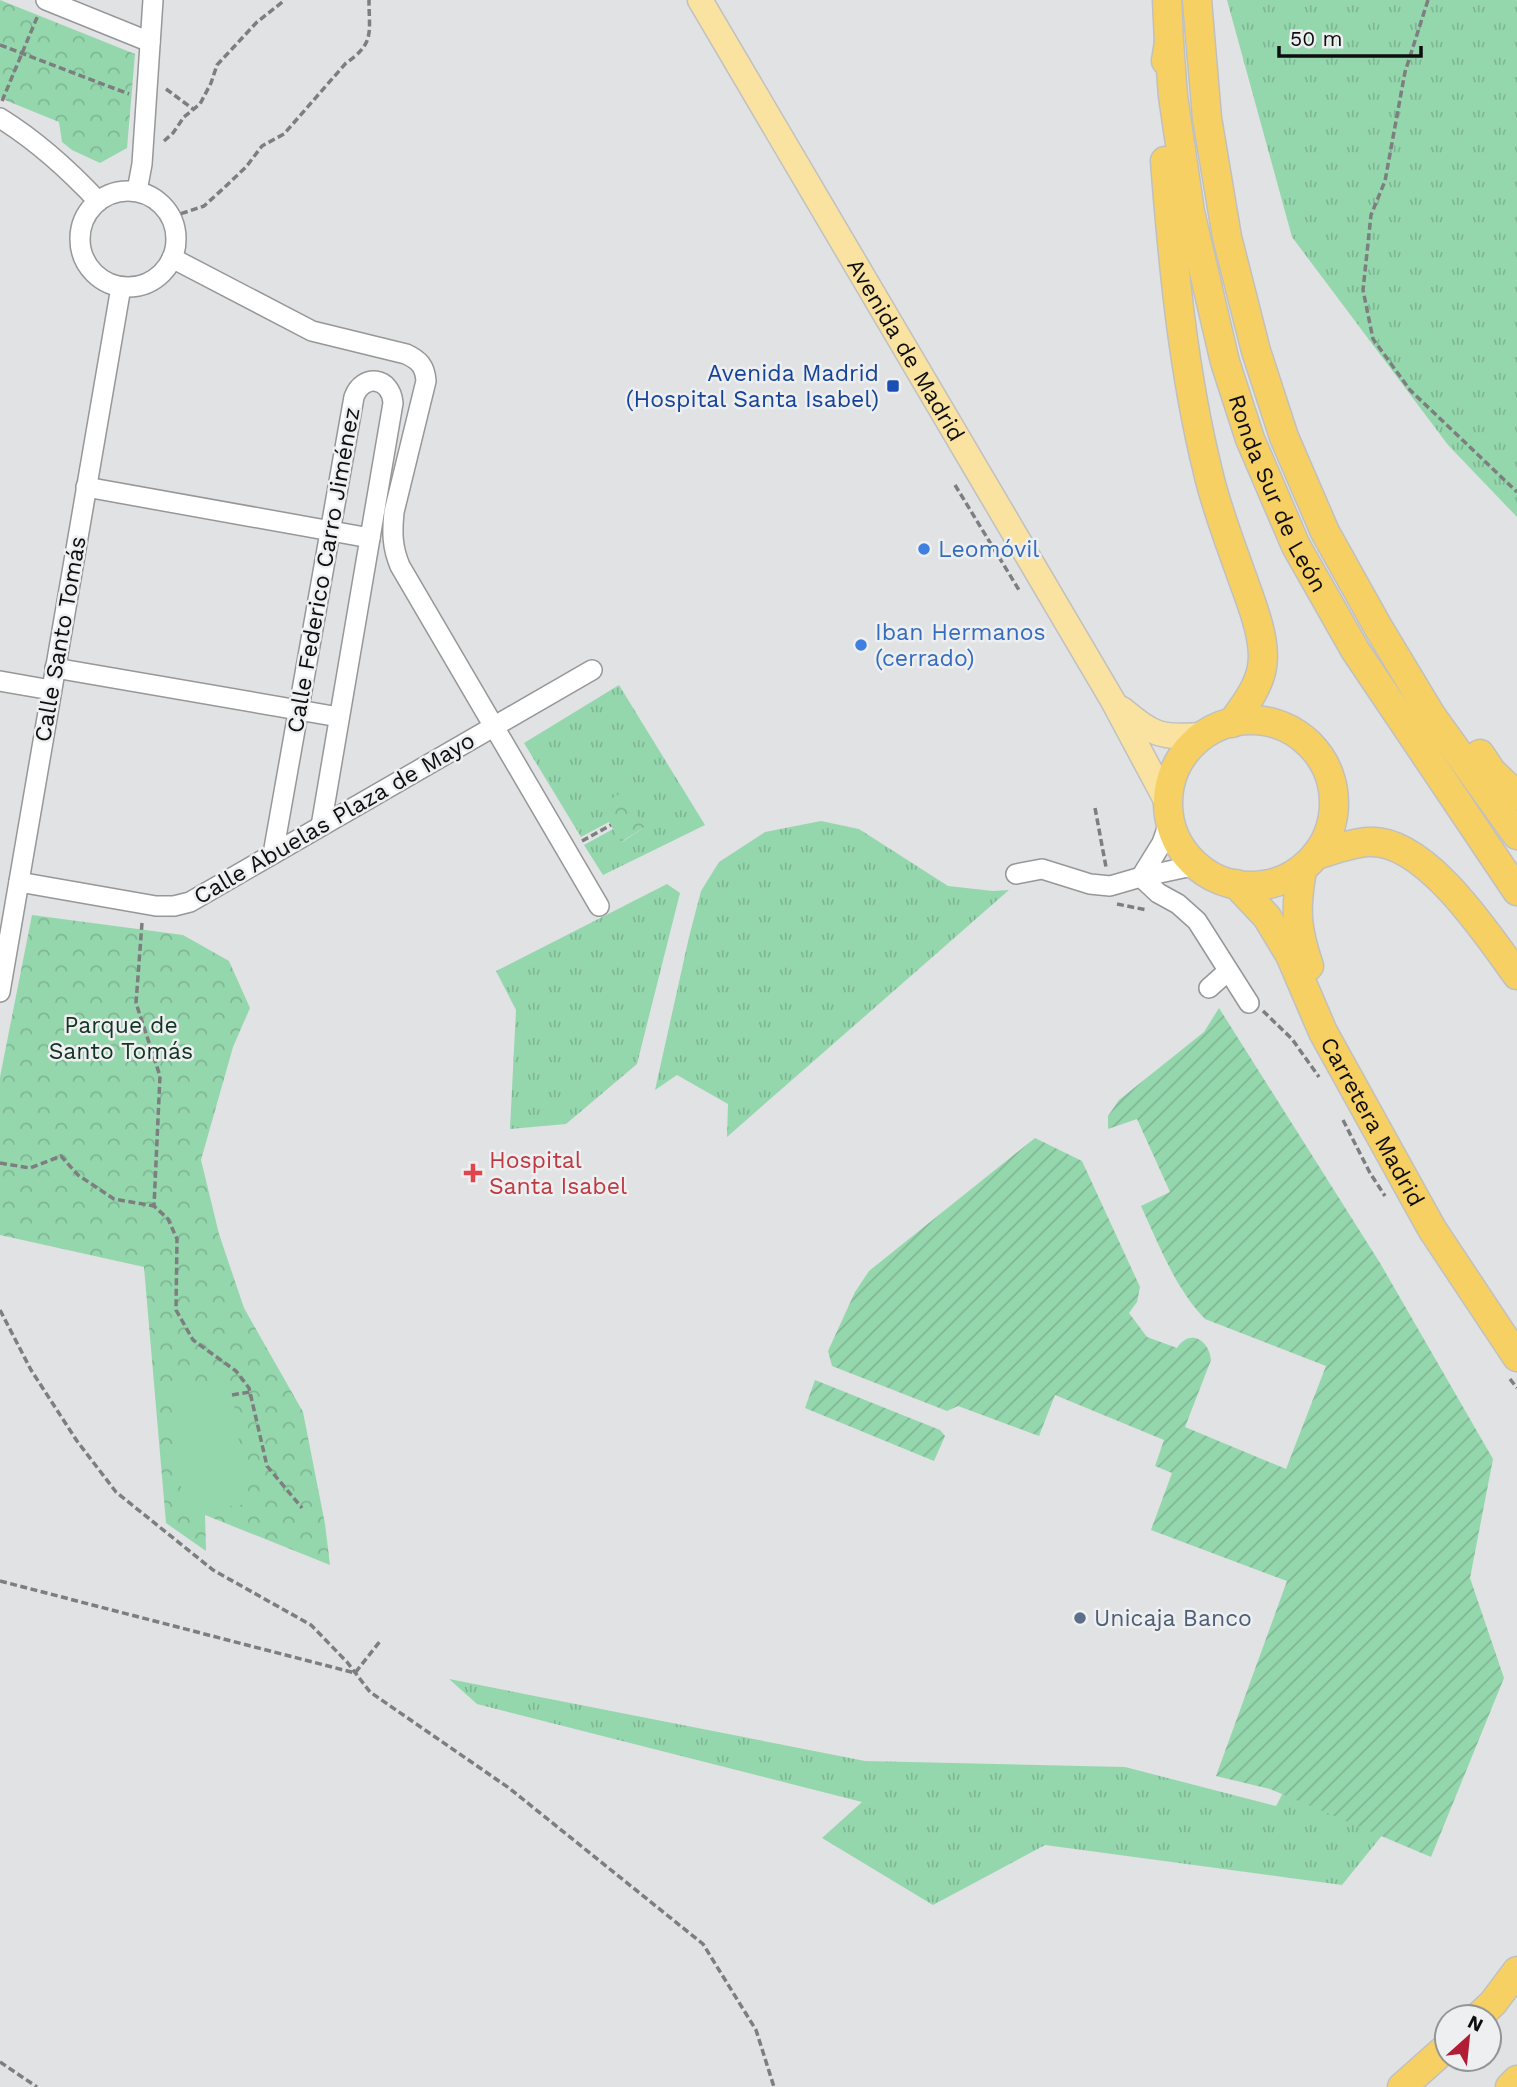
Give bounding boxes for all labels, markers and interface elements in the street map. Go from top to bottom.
scale bar [1279,14,1421,58]
text: 50 m [1290,26,1342,51]
street label: Avenida de Madrid [841,254,970,446]
place label: Avenida Madrid (Hospital Santa Isabel) [626,360,879,413]
marker: Avenida Madrid (Hospital Santa Isabel) [885,378,901,394]
street label: Ronda Sur de León [1222,391,1332,597]
street label: Calle Federico Carro Jiménez [282,405,365,735]
street label: Calle Santo Tomás [29,534,92,744]
place label: Leomóvil [938,536,1039,563]
marker: Leomóvil [916,541,932,557]
place label: Iban Hermanos (cerrado) [875,619,1046,672]
marker: Iban Hermanos (cerrado) [853,637,869,653]
street label: Calle Abuelas Plaza de Mayo [189,727,480,910]
park label: Parque de Santo Tomás [49,1012,193,1065]
street label: Carretera Madrid [1315,1033,1430,1211]
place label: Hospital Santa Isabel [489,1147,627,1200]
marker: Hospital Santa Isabel [463,1163,483,1183]
place label: Unicaja Banco [1094,1605,1252,1632]
marker: Unicaja Banco [1072,1610,1088,1626]
north arrow [1433,2003,1503,2073]
text: N [1464,2010,1487,2037]

